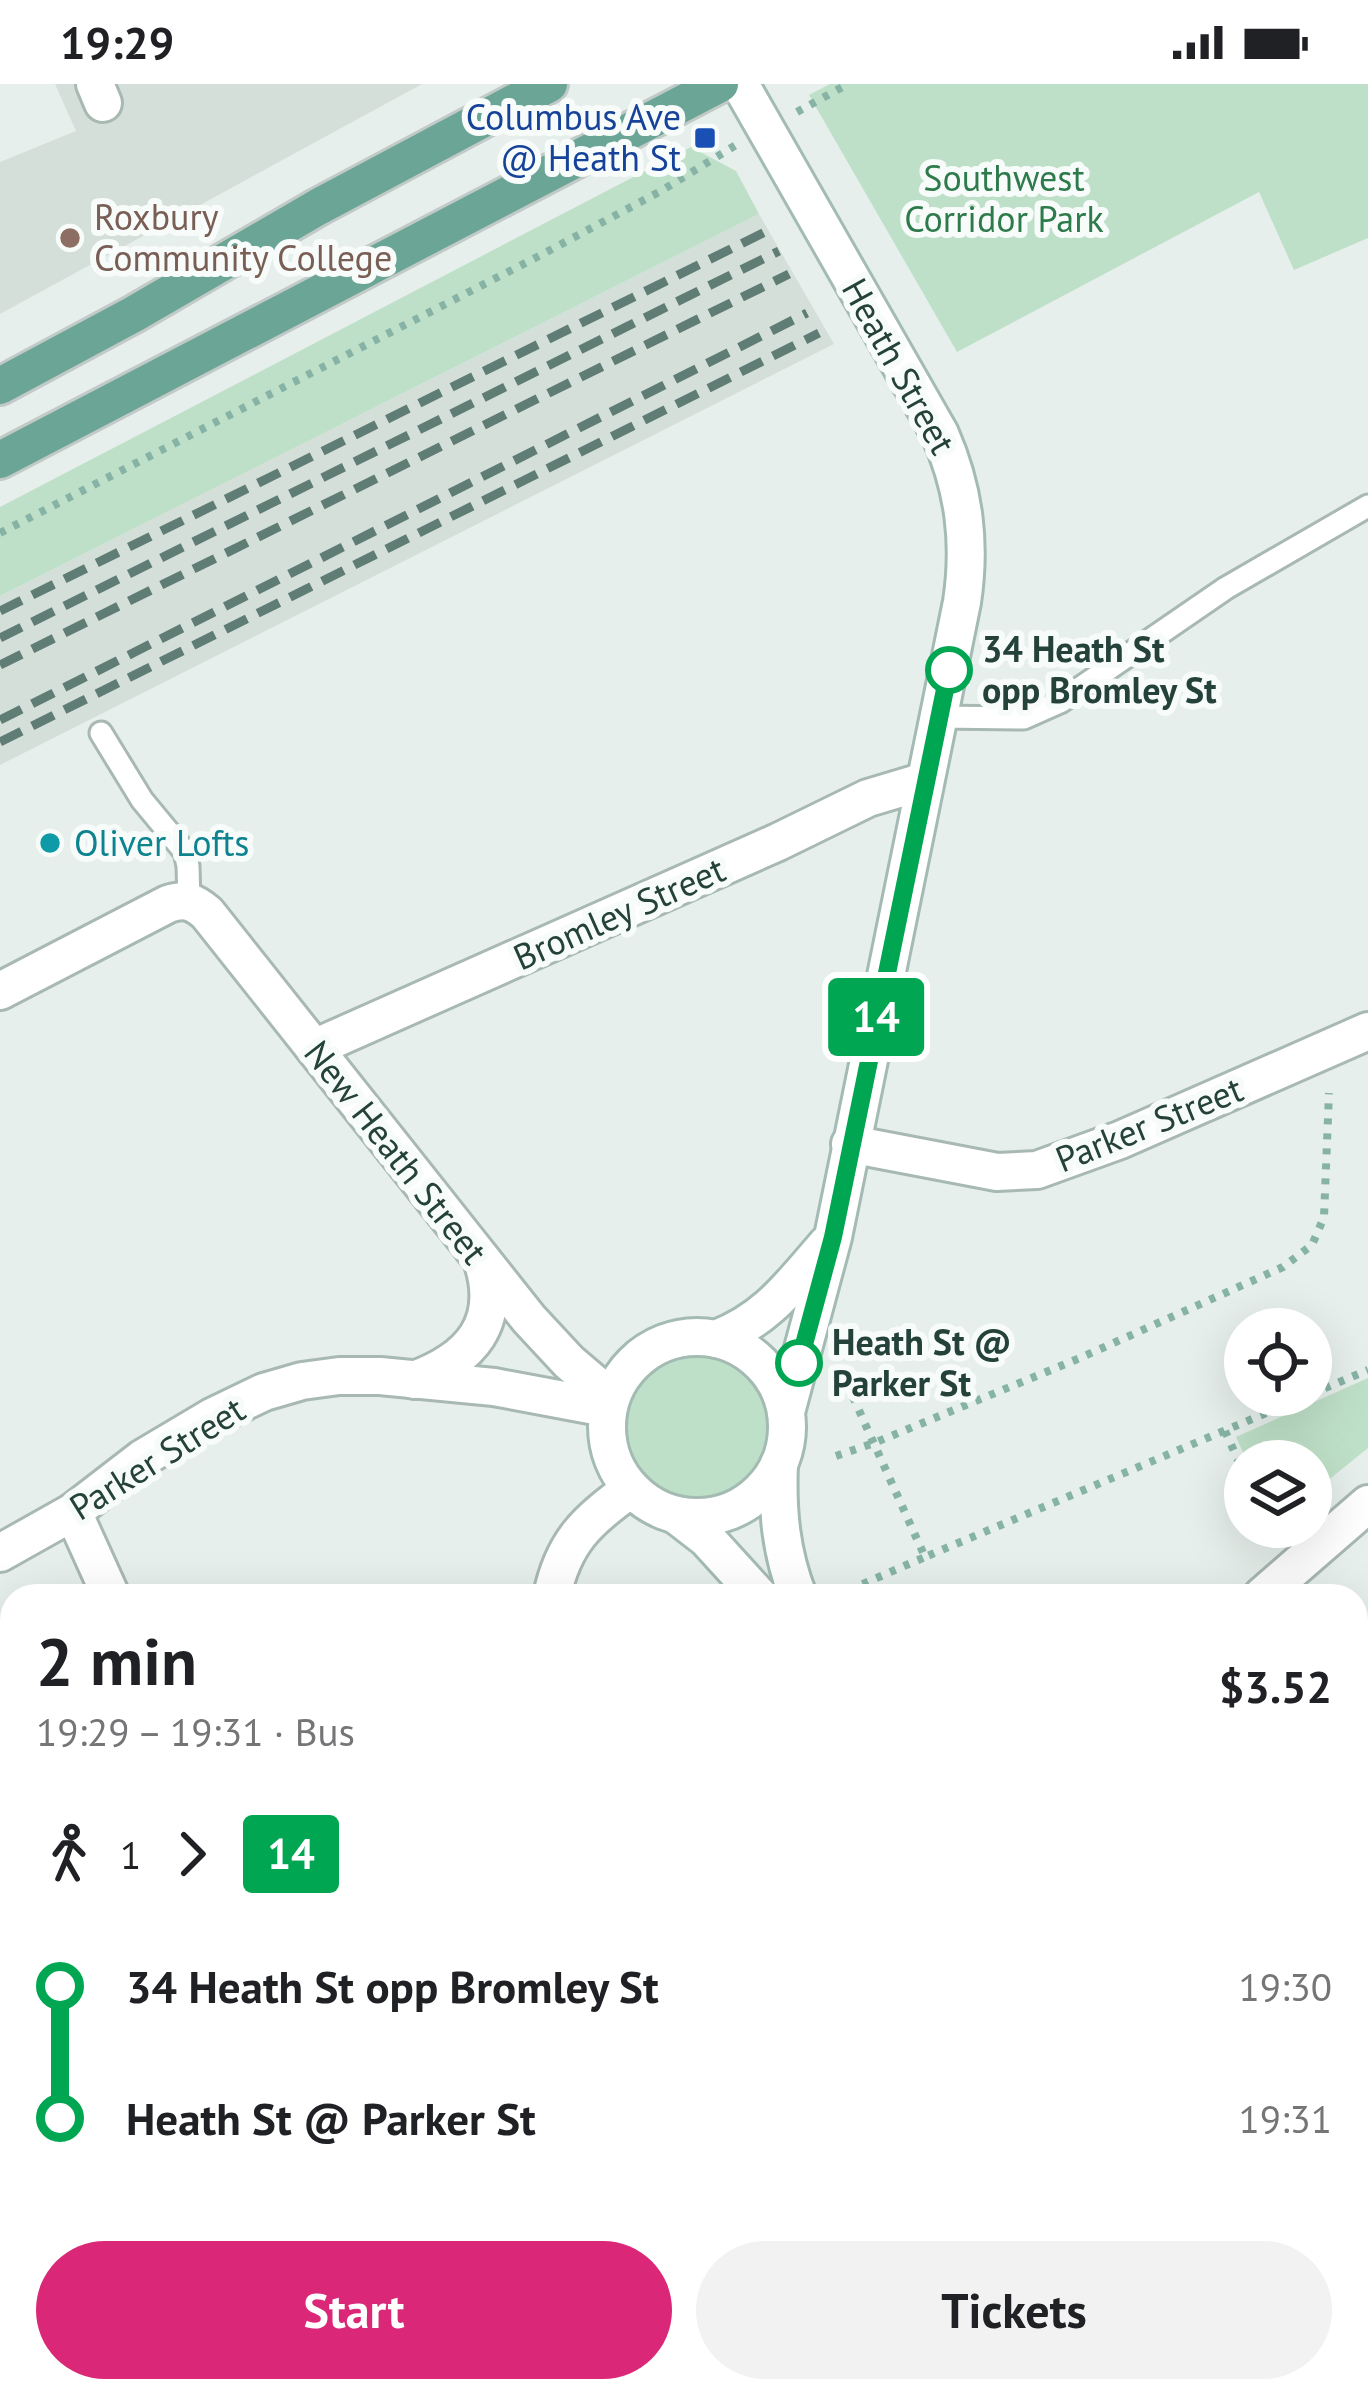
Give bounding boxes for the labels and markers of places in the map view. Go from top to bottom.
place label: Columbus Ave @ Heath St [466,93,681,181]
marker: Columbus Ave @ Heath St [692,125,718,151]
place label: Roxbury Community College [94,193,392,281]
marker: Roxbury Community College [57,225,83,251]
place label: 34 Heath St opp Bromley St [982,625,1217,713]
marker: 34 Heath St opp Bromley St [927,648,971,692]
place label: Oliver Lofts [74,819,250,866]
marker: Oliver Lofts [37,830,63,856]
place label: Heath St @ Parker St [832,1318,1012,1406]
marker: Heath St @ Parker St [777,1341,821,1385]

